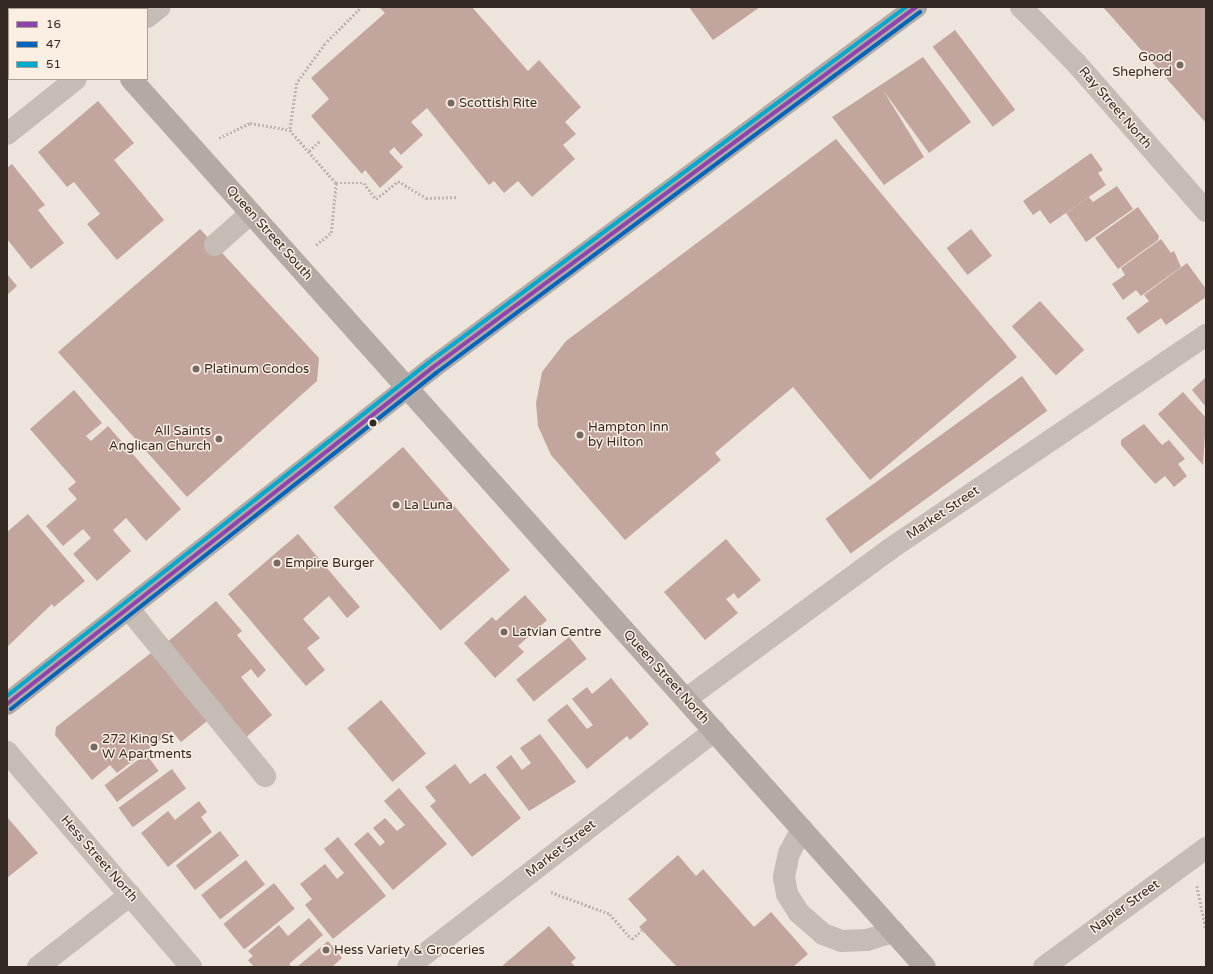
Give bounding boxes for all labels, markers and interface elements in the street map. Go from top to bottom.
legend [8,8,148,80]
text: 16 [46,17,61,31]
text: 47 [46,37,61,51]
place label: Good Shepherd [1112,50,1172,81]
text: 51 [46,57,61,71]
marker: Good Shepherd [1175,60,1185,70]
street label: Ray Street North [1075,64,1155,152]
place label: Scottish Rite [459,95,537,111]
marker: Scottish Rite [446,98,456,108]
street label: Queen Street South [223,183,315,283]
place label: Platinum Condos [204,361,309,377]
marker: Platinum Condos [191,364,201,374]
unlabelled marker [368,418,378,428]
place label: Hampton Inn by Hilton [588,420,669,451]
place label: All Saints Anglican Church [109,424,211,455]
marker: Hampton Inn by Hilton [575,430,585,440]
marker: All Saints Anglican Church [214,434,224,444]
street label: Market Street [904,483,982,543]
place label: La Luna [404,497,453,513]
marker: La Luna [391,500,401,510]
place label: Empire Burger [285,555,374,571]
marker: Empire Burger [272,558,282,568]
place label: Latvian Centre [512,624,601,640]
marker: Latvian Centre [499,627,509,637]
street label: Queen Street North [620,627,712,727]
place label: 272 King St W Apartments [102,732,192,763]
marker: 272 King St W Apartments [89,742,99,752]
street label: Hess Street North [57,813,141,905]
street label: Market Street [523,817,599,881]
street label: Napier Street [1087,877,1163,937]
place label: Hess Variety & Groceries [334,942,485,958]
marker: Hess Variety & Groceries [321,945,331,955]

